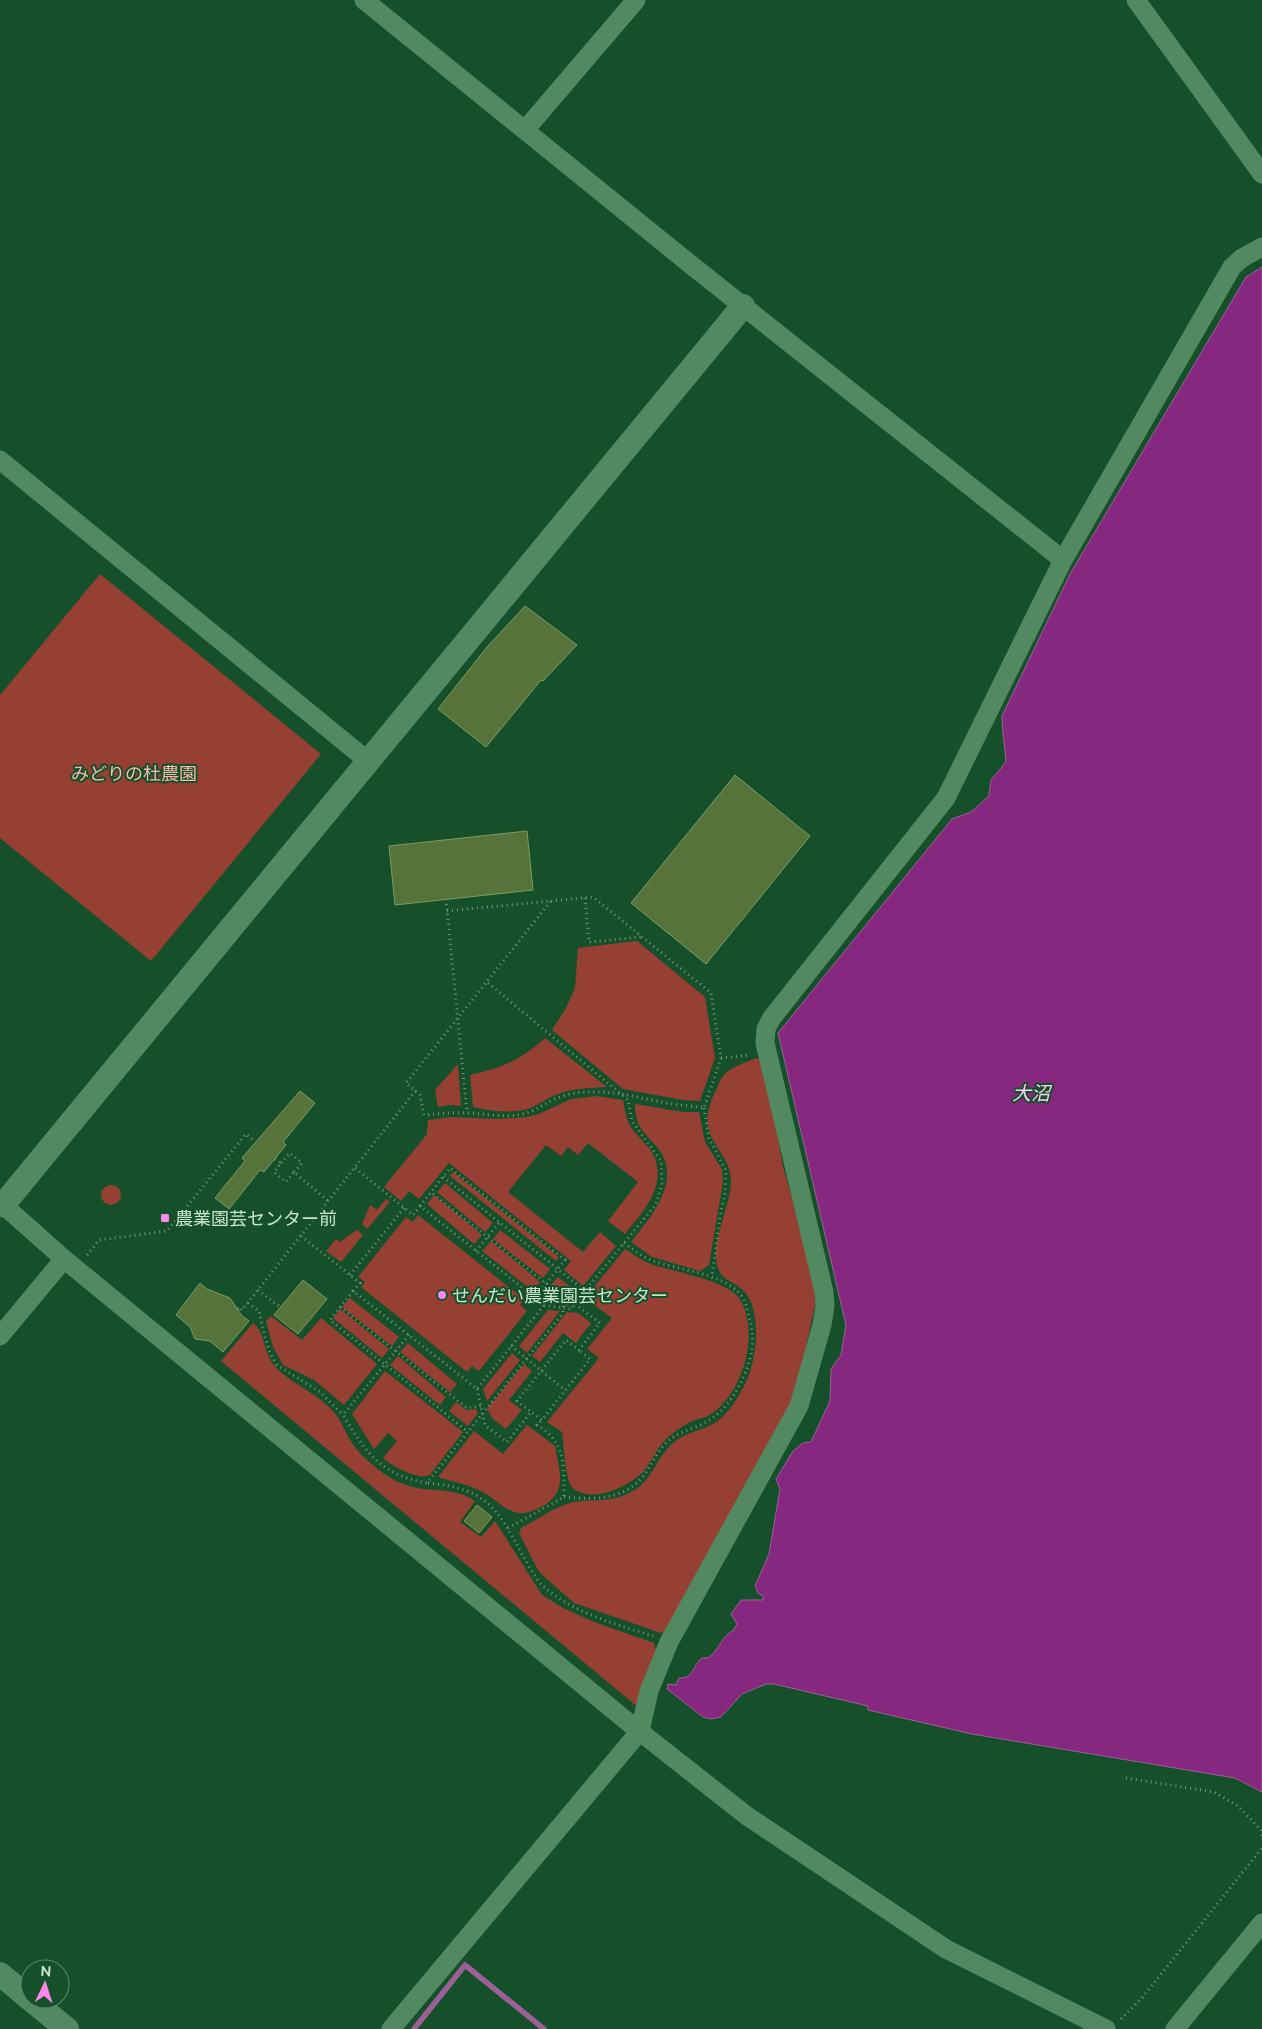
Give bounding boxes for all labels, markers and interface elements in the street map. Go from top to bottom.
park label: みどりの杜農園 [71,763,197,784]
water label: 大沼 [1012,1082,1053,1104]
place label: 農業園芸センター前 [175,1208,337,1229]
marker: 農業園芸センター前 [159,1212,171,1224]
place label: せんだい農業園芸センター [452,1285,668,1306]
marker: せんだい農業園芸センター [436,1289,448,1301]
north arrow [20,1959,70,2009]
text: N [40,1963,52,1979]

